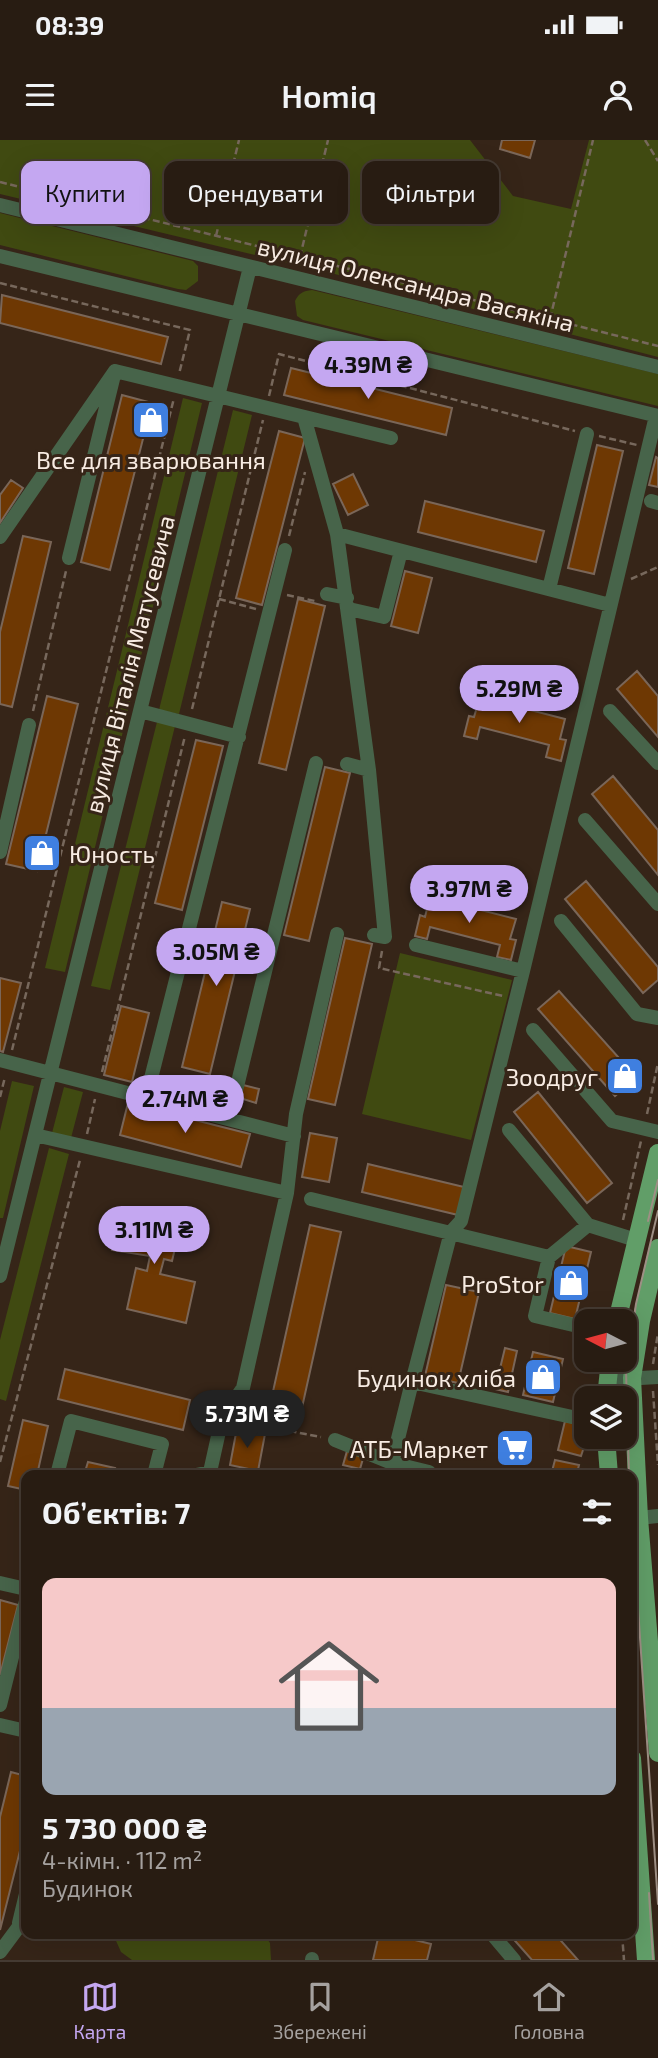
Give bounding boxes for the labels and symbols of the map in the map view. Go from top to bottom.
street label: вулиця Олександра Васякіна [255,231,577,338]
pin: 4.39M ₴ [303,342,433,401]
shop icon: Все для зварювання [130,399,172,441]
place label: Все для зварювання [36,445,266,474]
street label: вулиця Віталія Матусевича [78,512,181,816]
pin: 5.29M ₴ [454,666,584,725]
shop icon: Юность [21,832,63,874]
place label: Юность [69,839,155,868]
pin: 3.97M ₴ [404,866,534,925]
pin: 3.05M ₴ [151,928,281,988]
shop icon: Зоодруг [604,1055,646,1097]
place label: Зоодруг [506,1062,598,1092]
pin: 2.74M ₴ [120,1076,250,1135]
pin: 3.11M ₴ [89,1206,219,1266]
shop icon: ProStor [550,1262,592,1304]
place label: ProStor [461,1269,544,1298]
north arrow [574,1309,637,1372]
shop icon: Будинок хліба [522,1356,564,1398]
place label: Будинок хліба [357,1363,516,1393]
pin: 5.73M ₴ [182,1390,312,1450]
supermarket icon: АТБ-Маркет [494,1427,536,1469]
place label: АТБ-Маркет [350,1434,488,1463]

